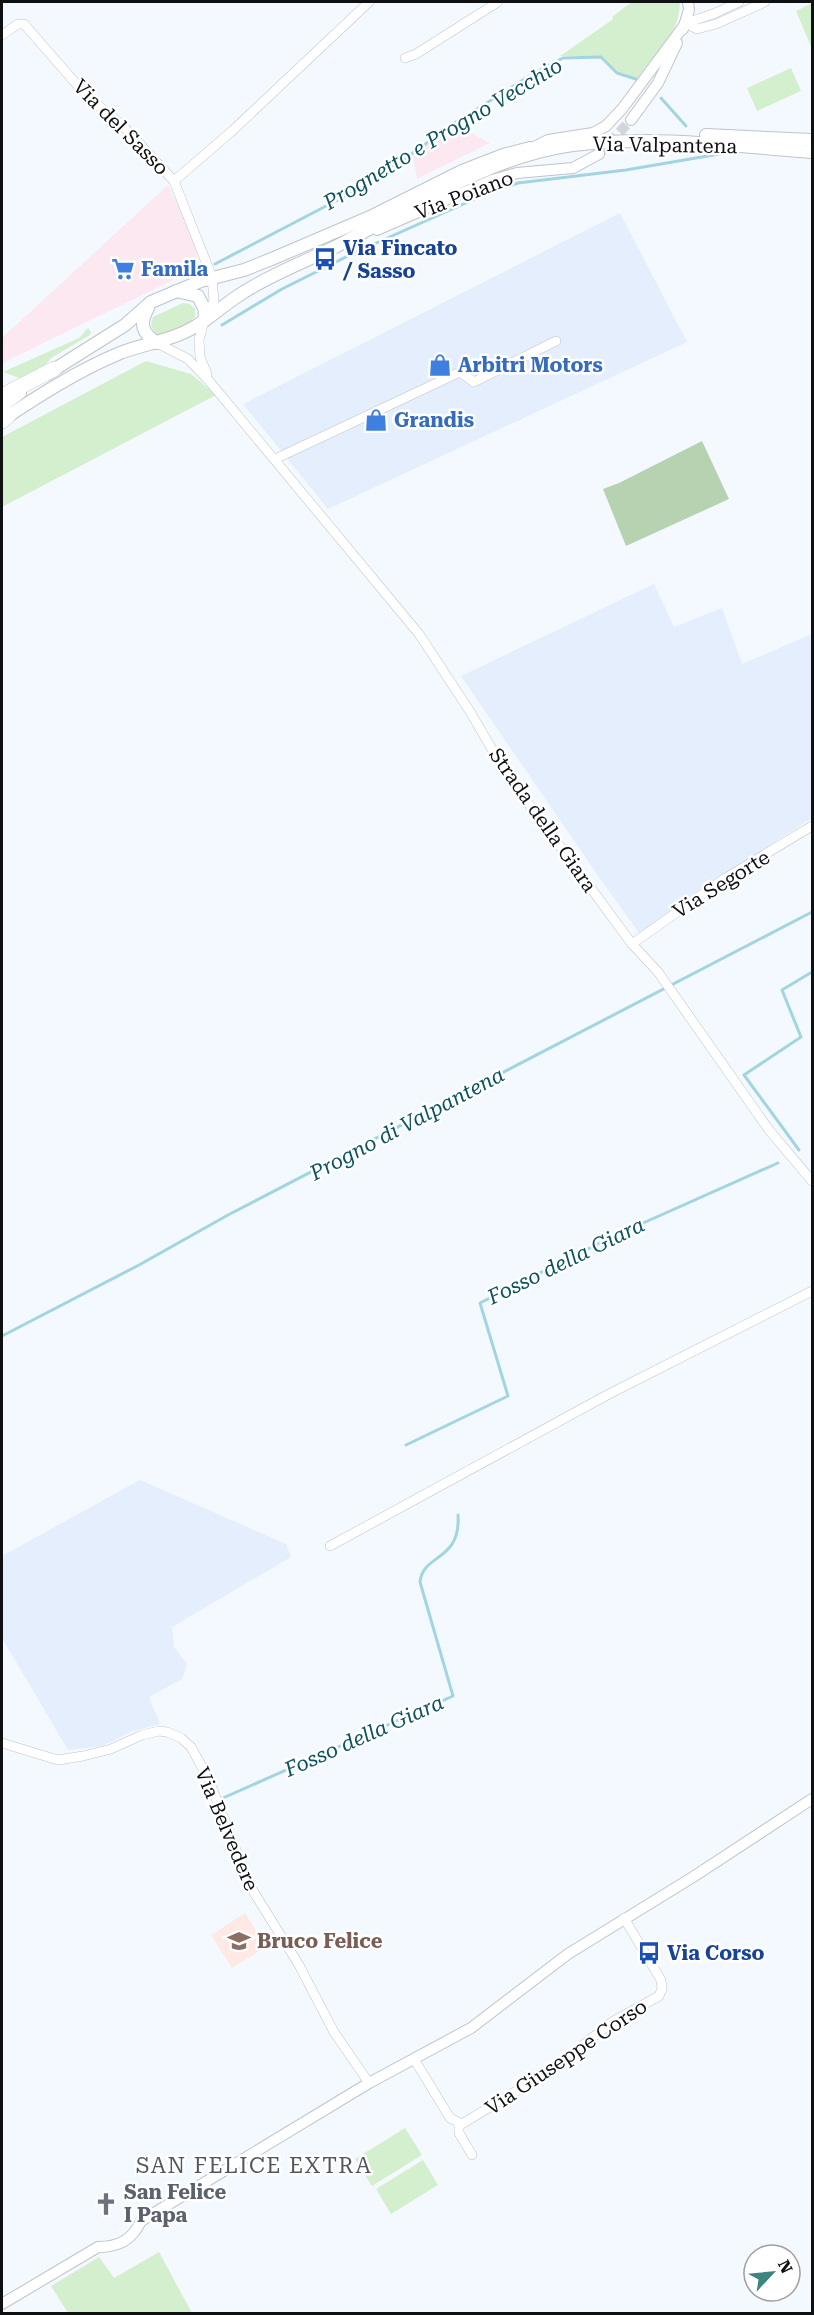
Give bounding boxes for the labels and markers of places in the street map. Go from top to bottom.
place label: Via Fincato / Sasso [342,236,458,283]
bus stop icon: Via Fincato / Sasso [312,246,338,272]
supermarket icon: Famila [110,256,136,282]
place label: Famila [141,257,208,281]
shop icon: Arbitri Motors [427,352,453,378]
place label: Arbitri Motors [458,353,603,377]
shop icon: Grandis [363,407,389,433]
place label: Grandis [394,408,474,432]
school or university icon: Bruco Felice [226,1928,252,1954]
place label: Bruco Felice [257,1929,383,1953]
bus stop icon: Via Corso [636,1940,662,1966]
place label: Via Corso [667,1941,764,1965]
place label: San Felice I Papa [124,2180,227,2227]
church icon: San Felice I Papa [93,2191,119,2217]

